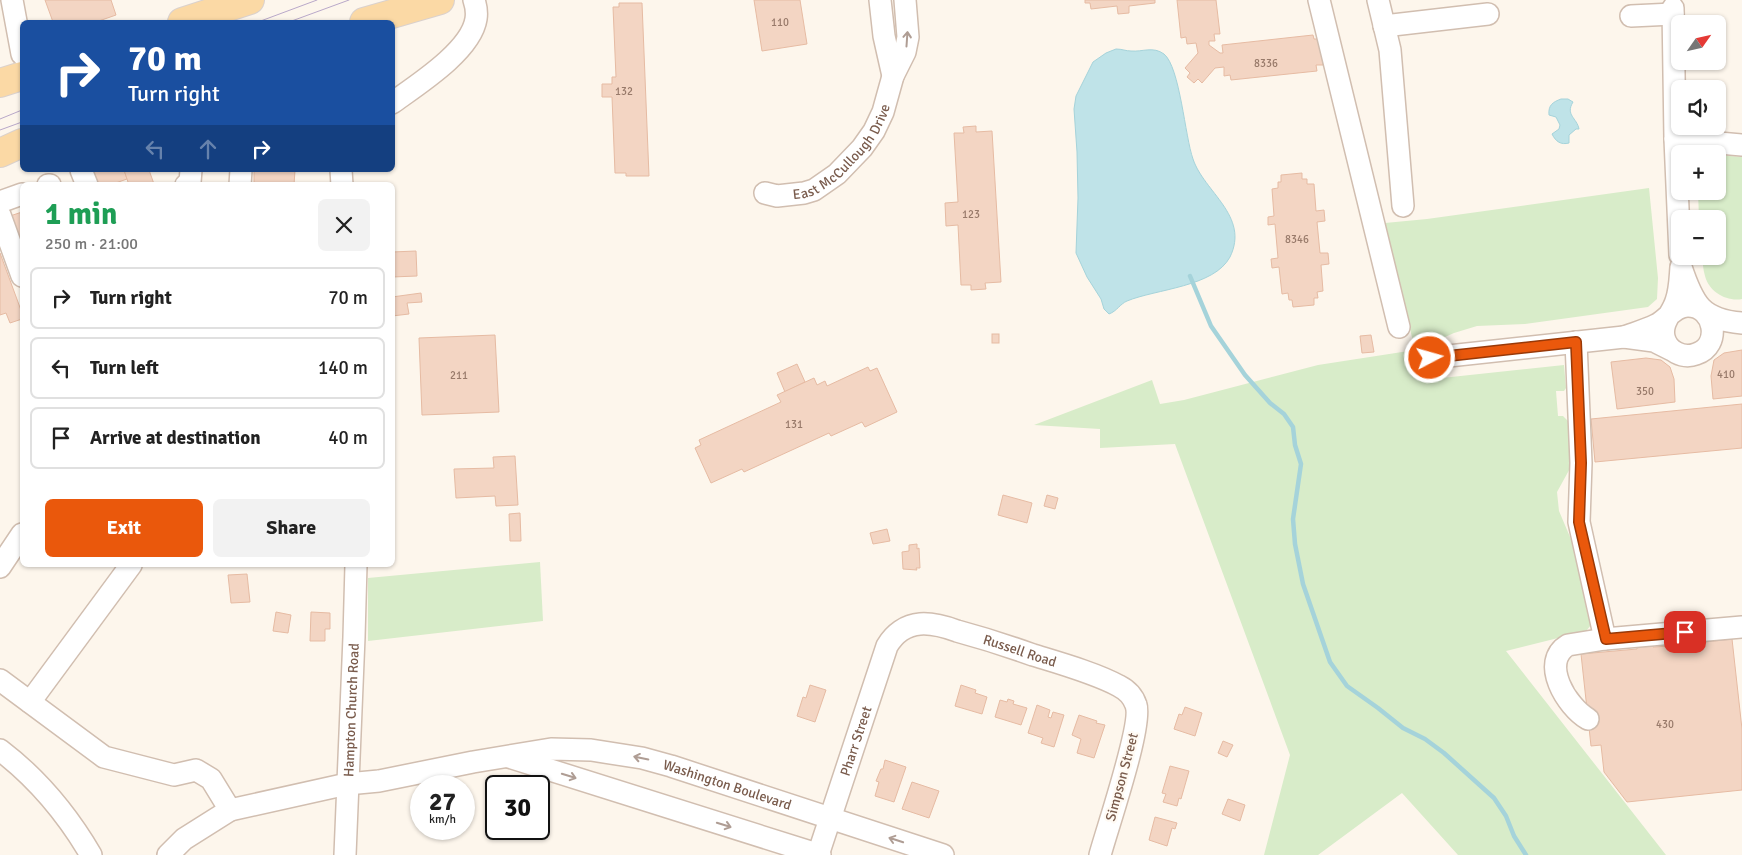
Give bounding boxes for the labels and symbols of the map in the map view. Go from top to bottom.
north arrow [1671,15,1726,70]
house number: 110 [771,16,789,29]
one-way arrow [902,32,911,48]
house number: 8336 [1254,57,1278,70]
house number: 132 [615,85,633,98]
street label: East McCullough Drive [792,102,893,203]
house number: 123 [962,208,980,221]
house number: 8346 [1285,233,1309,246]
position arrow [1403,331,1455,383]
house number: 410 [1717,368,1735,381]
house number: 211 [450,369,468,382]
house number: 350 [1636,385,1654,398]
house number: 131 [785,418,803,431]
pin [1664,611,1706,653]
street label: Russell Road [981,631,1059,670]
street label: Hampton Church Road [340,643,362,777]
street label: Pharr Street [836,704,875,778]
house number: 430 [1656,718,1674,731]
street label: Simpson Street [1102,731,1142,823]
one-way arrow [634,753,650,763]
street label: Washington Boulevard [661,756,794,813]
one-way arrow [561,772,576,781]
speed limit sign: 30 [485,775,550,840]
one-way arrow [716,820,732,830]
one-way arrow [889,834,905,844]

